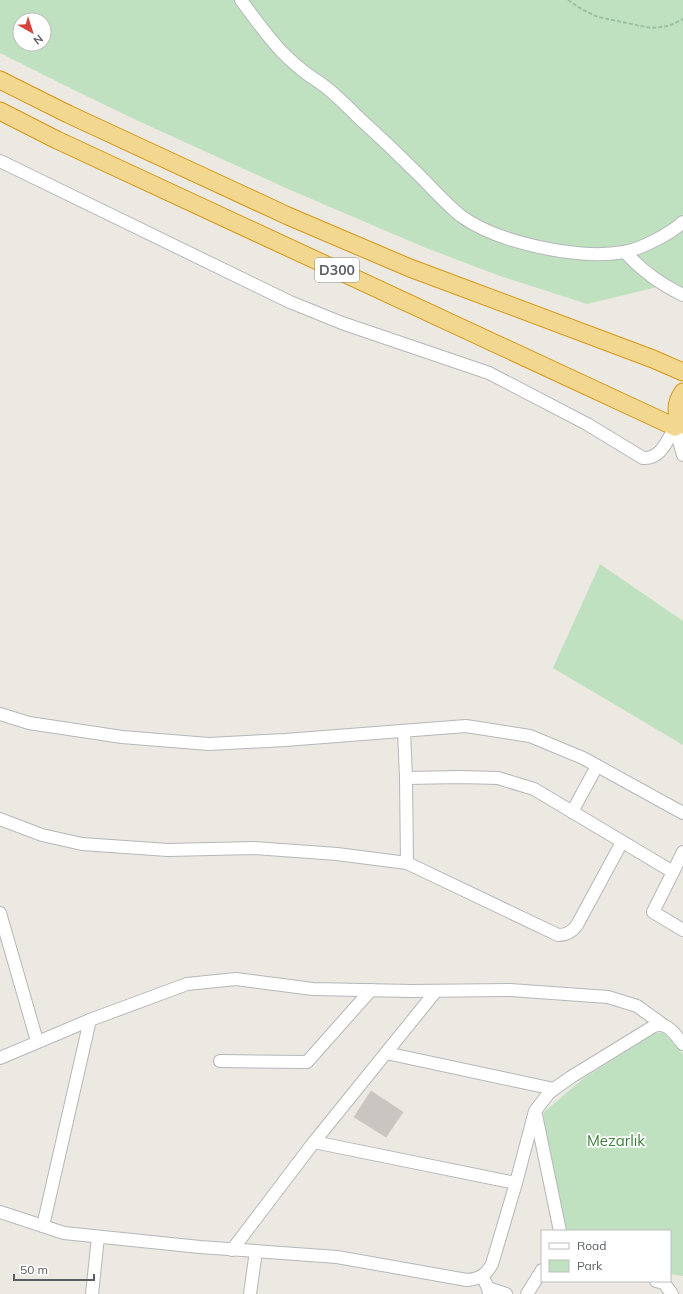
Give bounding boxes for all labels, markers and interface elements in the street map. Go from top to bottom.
north arrow [12,12,52,52]
text: N [31,32,46,48]
road number: D300 [315,258,359,282]
park label: Mezarlık [587,1131,645,1150]
legend [541,1230,671,1282]
text: Road [577,1238,606,1253]
scale bar [14,1256,94,1282]
text: Park [577,1258,603,1273]
text: 50 m [20,1262,48,1277]

